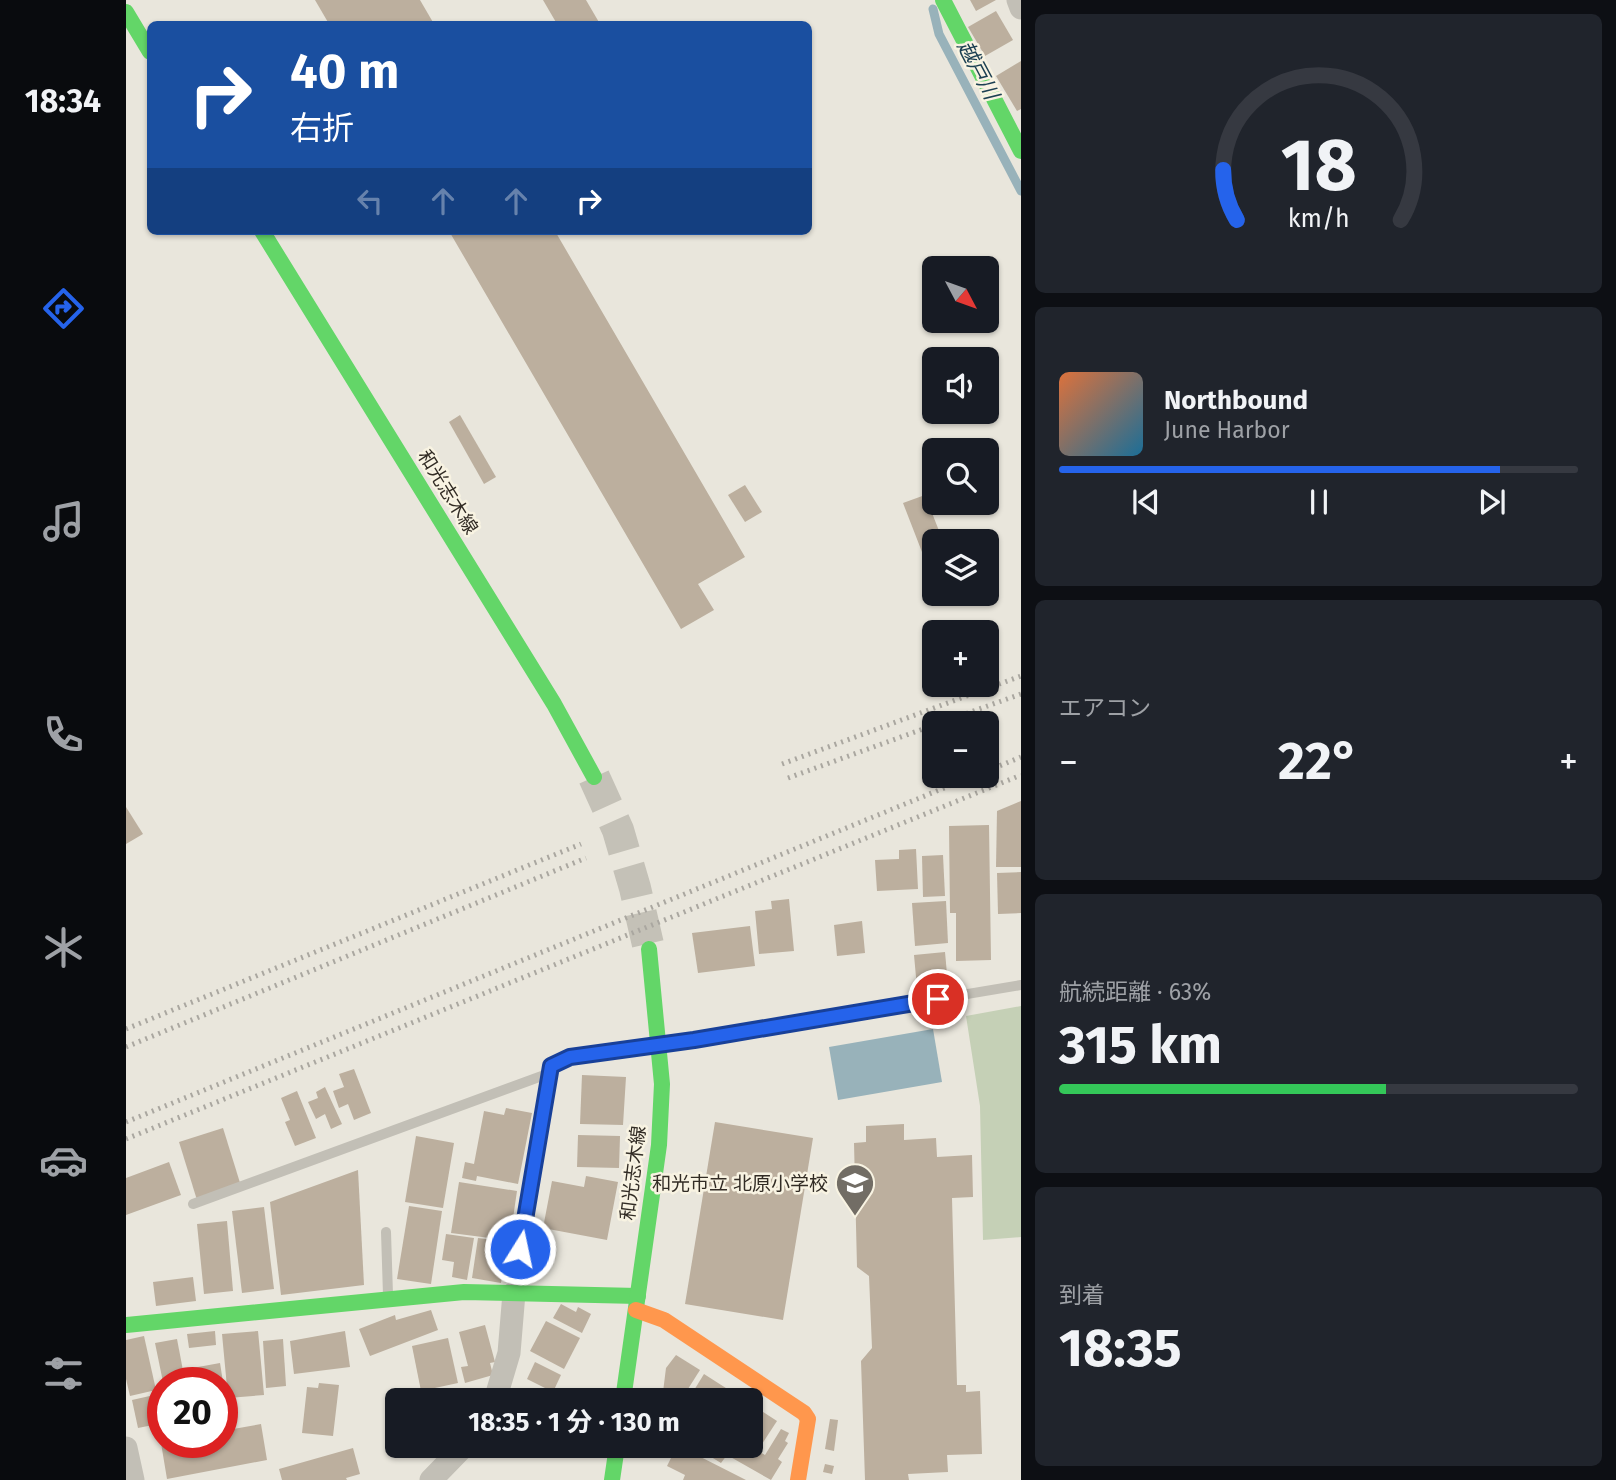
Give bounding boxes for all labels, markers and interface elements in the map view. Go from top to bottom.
water label: 越戸川 [952,36,1005,106]
text: 40 m [290,42,399,101]
icon: right [175,49,266,140]
text: 18:34 [25,82,101,120]
text: 右折 [290,109,354,147]
text: 18 [1280,122,1357,209]
icon: left [351,182,389,220]
icon: ahead [424,182,462,220]
icon: ahead [497,182,535,220]
icon: right [570,182,608,220]
text: km/h [1288,203,1349,233]
north arrow [922,256,999,332]
map controls [922,256,999,788]
icon: directions [39,284,88,333]
button: sound [922,347,999,424]
text: Northbound [1164,385,1308,416]
text: June Harbor [1164,416,1290,444]
button: search [922,438,999,515]
street label: 和光志木線 [413,446,483,538]
icon: previous [1127,483,1165,521]
icon: pause [1300,483,1338,521]
icon: next [1473,483,1511,521]
icon: music [39,497,88,546]
button: layers [922,529,999,606]
button: + [922,620,999,697]
text: エアコン [1059,694,1151,722]
icon: phone [39,710,88,759]
button: − [922,711,999,788]
text: 22° [1278,730,1359,793]
text: − [1059,739,1078,785]
text: + [1559,739,1578,785]
icon: climate [39,923,88,972]
pin [908,969,968,1029]
text: 航続距離 · 63% [1059,978,1211,1006]
icon: arrive [919,980,957,1018]
text: 315 km [1059,1014,1222,1077]
street label: 和光志木線 [616,1124,650,1222]
icon: car [39,1136,88,1185]
school or university icon: 和光市立 北原小学校 [834,1162,876,1217]
place label: 和光市立 北原小学校 [652,1172,828,1195]
position arrow [483,1212,557,1286]
text: 到着 [1059,1281,1105,1309]
text: 18:35 [1059,1317,1182,1380]
icon: filters [39,1349,88,1398]
speed limit sign: 20 [147,1367,238,1458]
text: 18:35 · 1 分 · 130 m [468,1407,680,1438]

